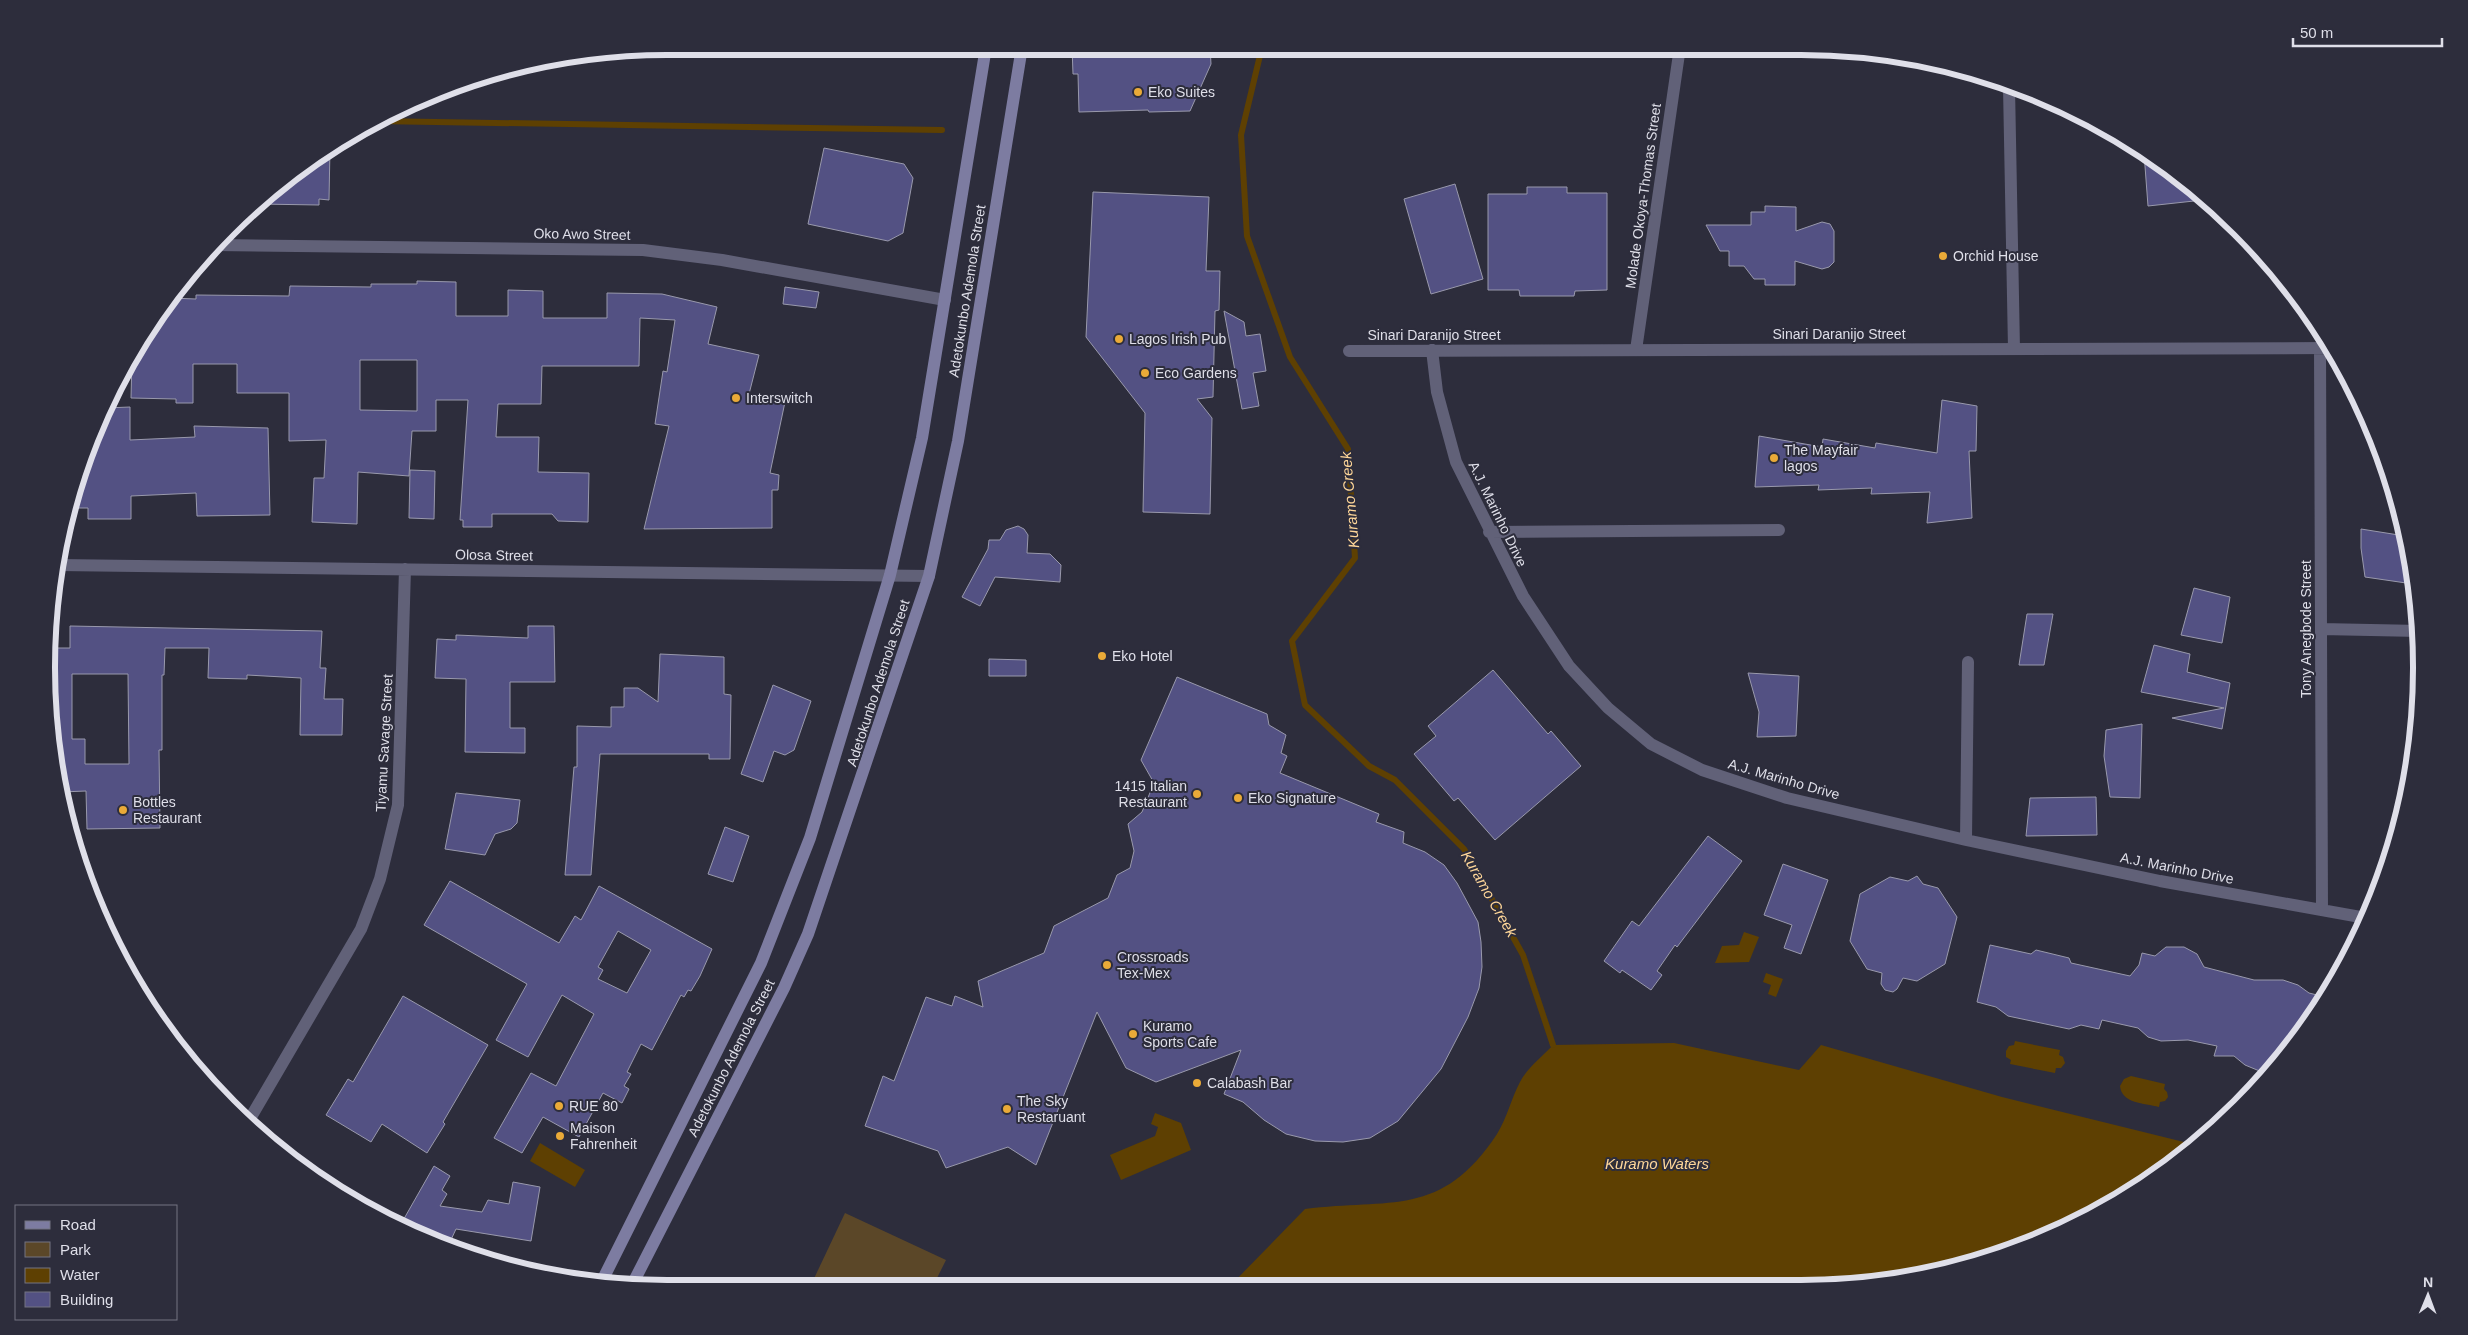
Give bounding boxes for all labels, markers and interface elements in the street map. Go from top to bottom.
scale bar [2293,15,2442,47]
text: 50 m [2300,24,2333,41]
place label: Eko Suites [1148,84,1215,100]
marker: Eko Suites [1132,86,1144,98]
street label: Molade Okoya-Thomas Street [1622,102,1664,290]
street label: Adetokunbo Ademola Street [945,204,989,378]
street label: Oko Awo Street [533,225,631,243]
place label: Orchid House [1953,248,2039,264]
marker: Orchid House [1937,250,1949,262]
street label: Sinari Daranijo Street [1772,326,1906,342]
street label: Sinari Daranijo Street [1367,327,1501,343]
place label: Lagos Irish Pub [1129,331,1226,347]
marker: Lagos Irish Pub [1113,333,1125,345]
place label: Eco Gardens [1155,365,1237,381]
marker: Eco Gardens [1139,367,1151,379]
place label: Interswitch [746,390,813,406]
marker: Interswitch [730,392,742,404]
place label: The Mayfair lagos [1784,442,1858,474]
water label: Kuramo Creek [1337,450,1362,549]
marker: The Mayfair lagos [1768,452,1780,464]
street label: A.J. Marinho Drive [1466,459,1531,569]
street label: Olosa Street [455,546,533,564]
street label: Tony Anegbode Street [2298,560,2314,698]
street label: Adetokunbo Ademola Street [843,598,913,768]
place label: Eko Hotel [1112,648,1173,664]
marker: Eko Hotel [1096,650,1108,662]
street label: Tiyamu Savage Street [372,674,396,812]
street label: A.J. Marinho Drive [1726,755,1842,803]
place label: 1415 Italian Restaurant [1115,778,1187,810]
marker: 1415 Italian Restaurant [1191,788,1203,800]
place label: Eko Signature [1248,790,1336,806]
marker: Eko Signature [1232,792,1244,804]
place label: Bottles Restaurant [133,794,202,826]
marker: Bottles Restaurant [117,804,129,816]
water label: Kuramo Creek [1458,848,1522,941]
street label: A.J. Marinho Drive [2119,849,2235,887]
place label: Crossroads Tex-Mex [1117,949,1189,981]
marker: Crossroads Tex-Mex [1101,959,1113,971]
street label: Adetokunbo Ademola Street [684,977,778,1139]
place label: Kuramo Sports Cafe [1143,1018,1217,1050]
marker: Kuramo Sports Cafe [1127,1028,1139,1040]
place label: Calabash Bar [1207,1075,1292,1091]
marker: Calabash Bar [1191,1077,1203,1089]
place label: The Sky Restaruant [1017,1093,1086,1125]
place label: RUE 80 [569,1098,618,1114]
marker: RUE 80 [553,1100,565,1112]
marker: The Sky Restaruant [1001,1103,1013,1115]
place label: Maison Fahrenheit [570,1120,637,1152]
marker: Maison Fahrenheit [554,1130,566,1142]
water label: Kuramo Waters [1605,1155,1709,1172]
legend [15,1205,178,1320]
text: Road [60,1216,96,1233]
text: Park [60,1241,91,1258]
text: Water [60,1266,99,1283]
north arrow [2403,1270,2453,1320]
text: N [2423,1274,2433,1290]
text: Building [60,1291,113,1308]

